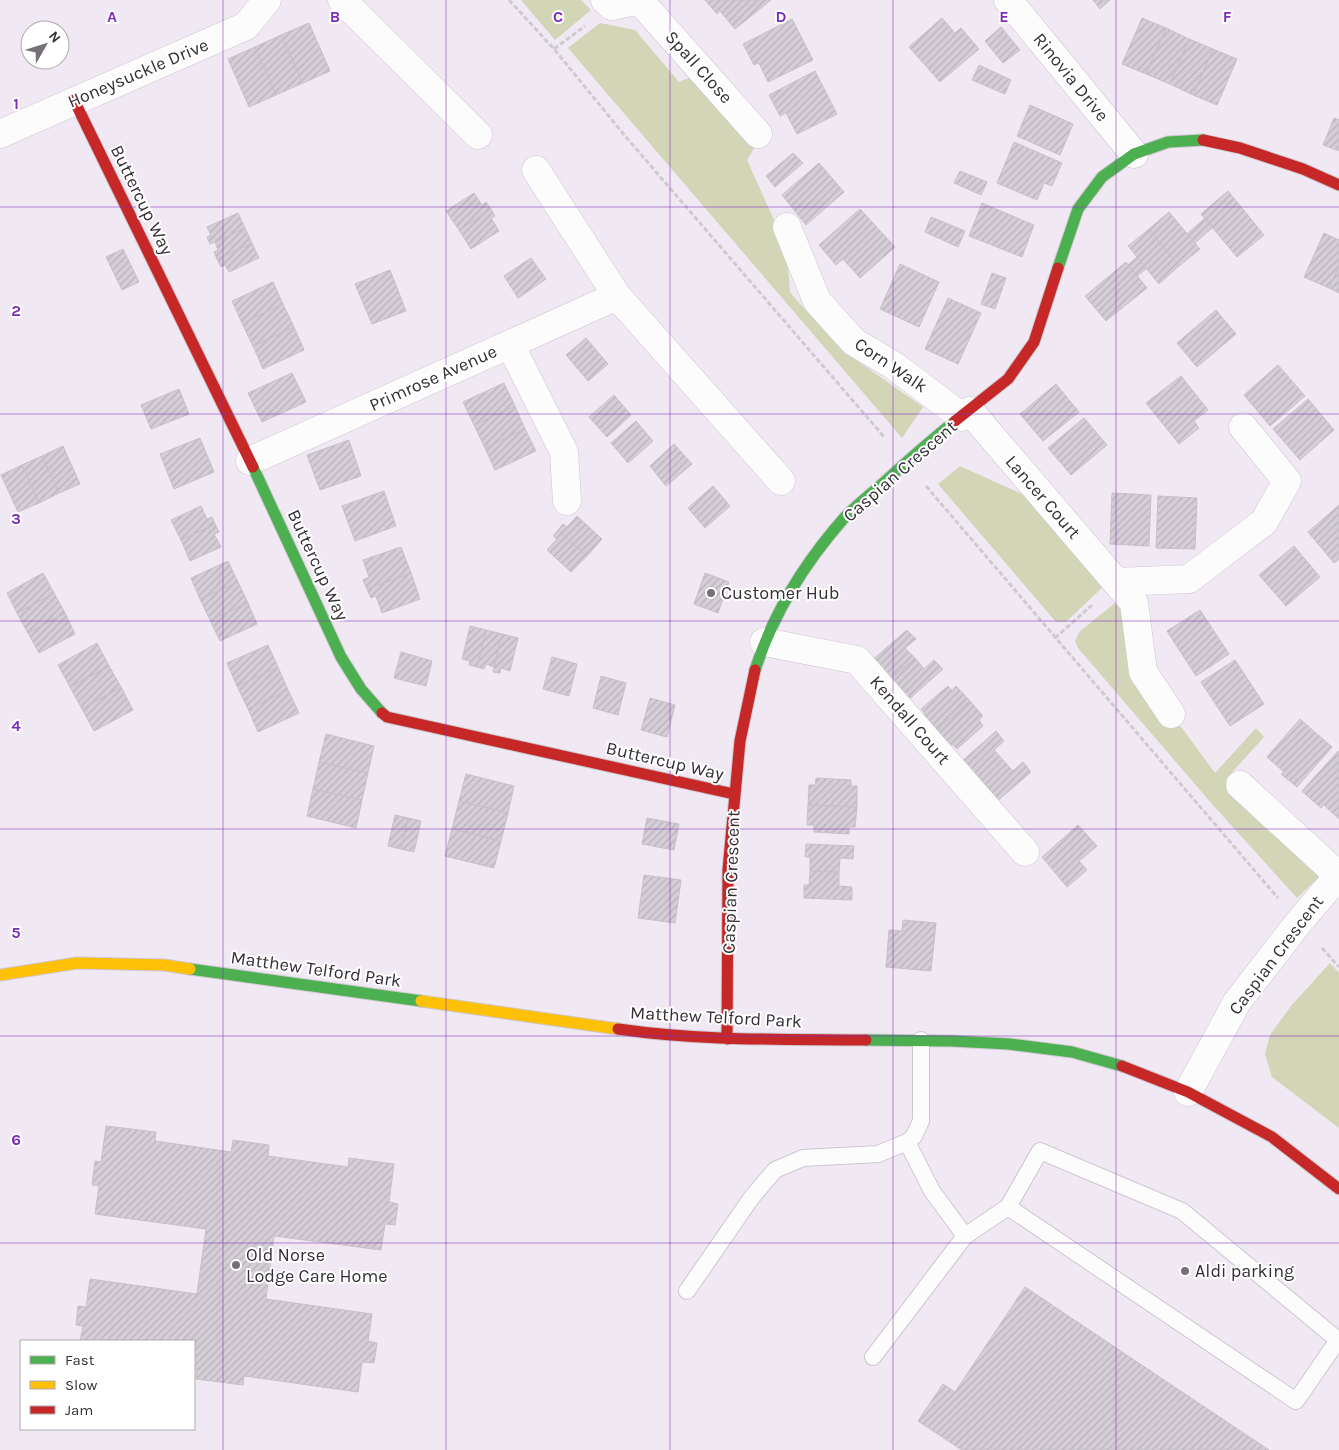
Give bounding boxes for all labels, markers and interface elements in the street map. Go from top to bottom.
text: A [107,7,117,26]
text: B [330,7,340,26]
text: C [553,7,563,26]
text: D [776,7,787,26]
text: E [999,7,1009,26]
text: F [1223,7,1232,26]
north arrow [20,20,70,70]
street label: Spall Close [661,26,737,108]
text: N [45,28,64,46]
street label: Rinovia Drive [1029,28,1113,126]
street label: Honeysuckle Drive [64,33,212,113]
text: 1 [13,94,19,113]
street label: Buttercup Way [106,141,178,259]
text: 2 [11,301,21,320]
street label: Corn Walk [850,333,932,397]
street label: Primrose Avenue [366,340,500,416]
street label: Caspian Crescent [839,415,962,526]
street label: Lancer Court [1001,451,1085,543]
street label: Buttercup Way [283,506,354,625]
text: 3 [11,509,21,528]
place label: Customer Hub [721,582,839,604]
marker: Customer Hub [705,587,717,599]
street label: Kendall Court [865,671,955,769]
text: 4 [11,716,21,735]
street label: Buttercup Way [604,737,727,785]
street label: Caspian Crescent [717,810,745,954]
street label: Caspian Crescent [1224,891,1328,1019]
text: 5 [11,923,21,942]
street label: Matthew Telford Park [229,946,403,992]
street label: Matthew Telford Park [630,1002,802,1032]
text: 6 [11,1130,21,1149]
place label: Old Norse Lodge Care Home [246,1244,388,1287]
marker: Old Norse Lodge Care Home [230,1259,242,1271]
place label: Aldi parking [1195,1260,1294,1282]
marker: Aldi parking [1179,1265,1191,1277]
legend [20,1340,195,1430]
text: Fast [65,1351,95,1369]
text: Slow [65,1376,97,1394]
text: Jam [65,1401,93,1419]

